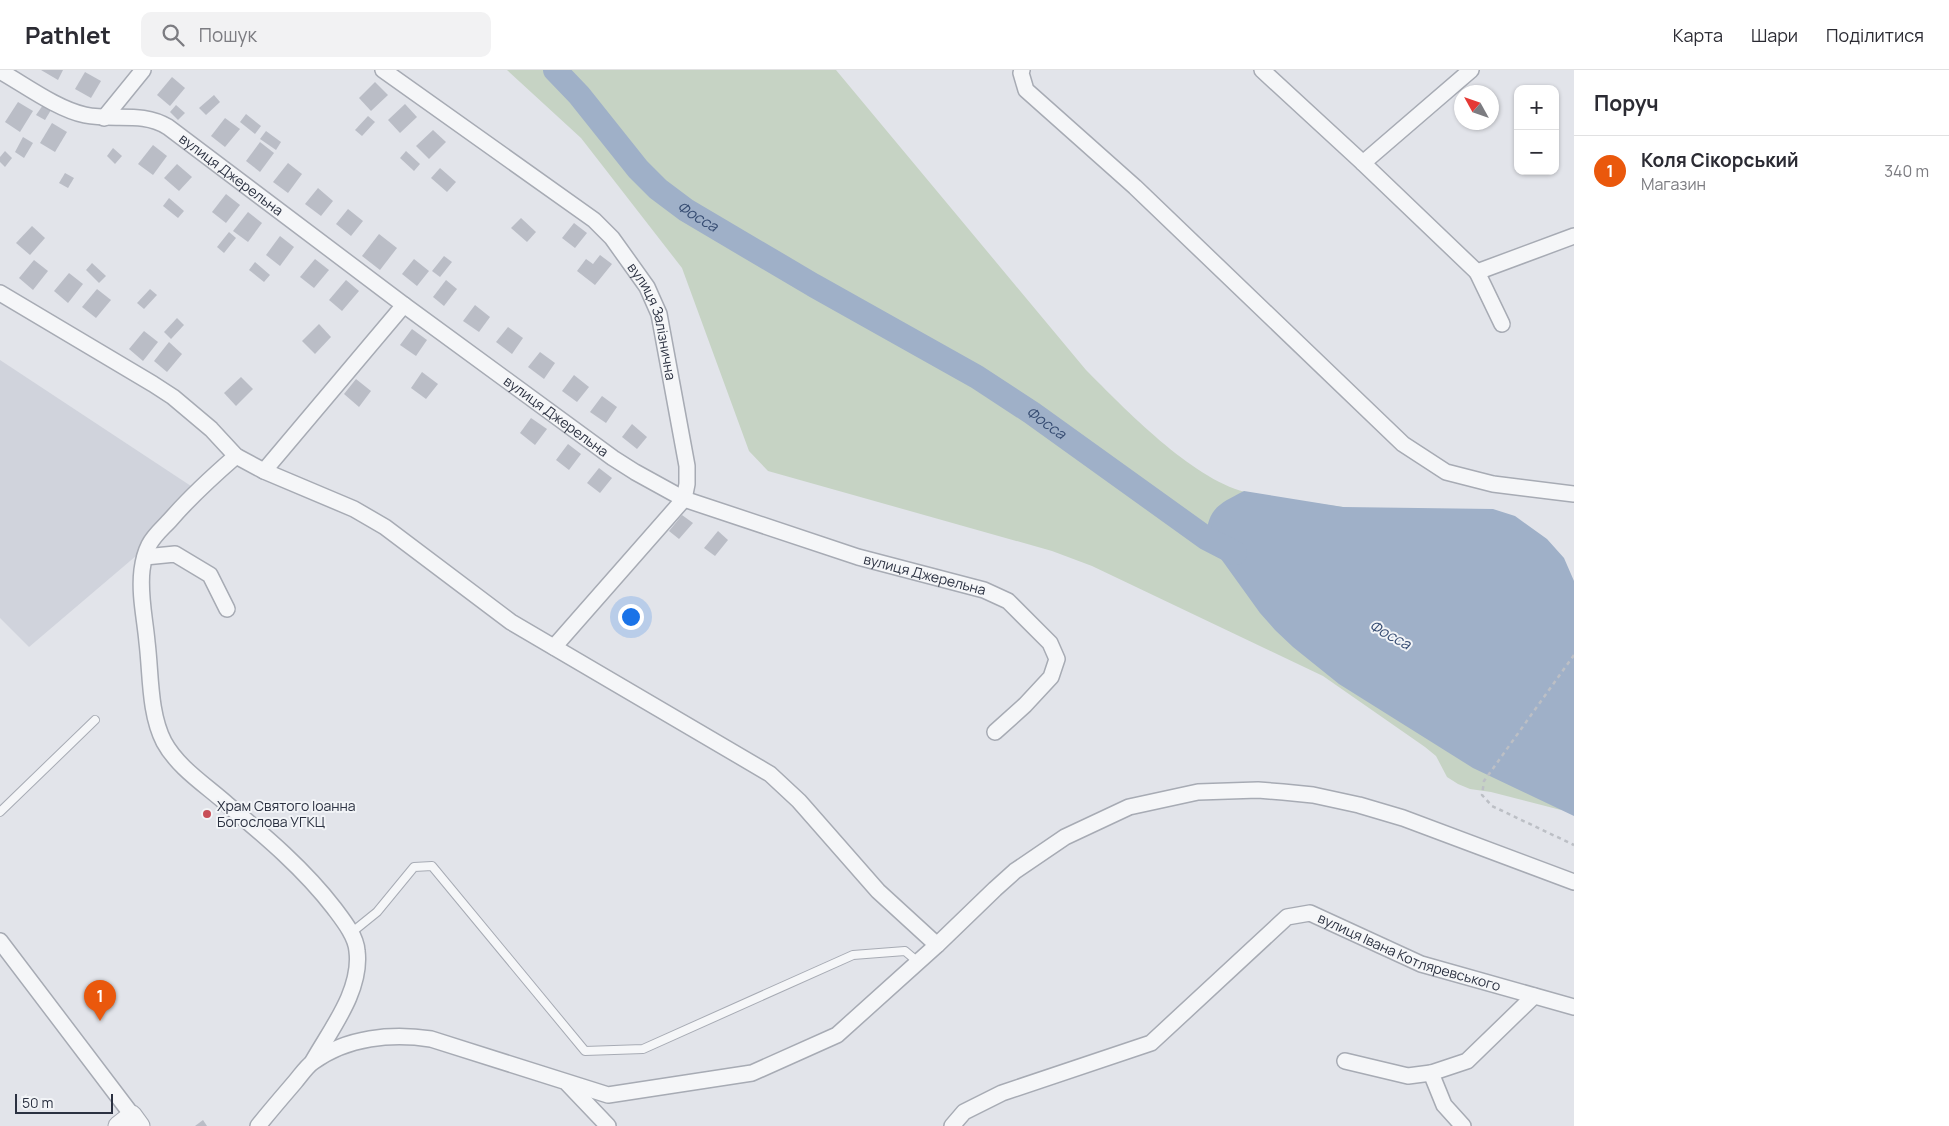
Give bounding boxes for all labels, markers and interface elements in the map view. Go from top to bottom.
search box [141,12,491,57]
text: Pathlet [25,18,111,51]
icon: search [159,21,187,49]
text: Пошук [199,22,257,48]
text: Карта [1673,23,1723,47]
text: Шари [1751,23,1798,47]
text: Поділитися [1826,23,1924,47]
north arrow [1454,85,1499,130]
map controls [1514,85,1559,175]
button: + [1514,85,1559,130]
text: Поруч [1594,89,1659,117]
street label: вулиця Джерельна [176,129,287,220]
button: − [1514,130,1559,175]
text: Коля Сікорський [1641,147,1799,173]
text: 1 [1606,160,1614,182]
text: 340 m [1884,160,1929,182]
text: Магазин [1641,173,1706,195]
water label: Фосса [673,196,723,237]
street label: вулиця Залізнична [624,259,681,382]
street label: вулиця Джерельна [500,371,613,461]
water label: Фосса [1022,401,1071,444]
street label: вулиця Джерельна [862,549,988,599]
your location [618,604,644,630]
water label: Фосса [1366,615,1415,655]
place label: Храм Святого Іоанна Богослова УГКЦ [217,796,356,831]
marker: Храм Святого Іоанна Богослова УГКЦ [201,808,213,820]
street label: вулиця Івана Котляревського [1315,908,1503,995]
pin: 1 [84,980,116,1021]
scale bar [15,1091,112,1114]
text: 50 m [22,1093,53,1112]

